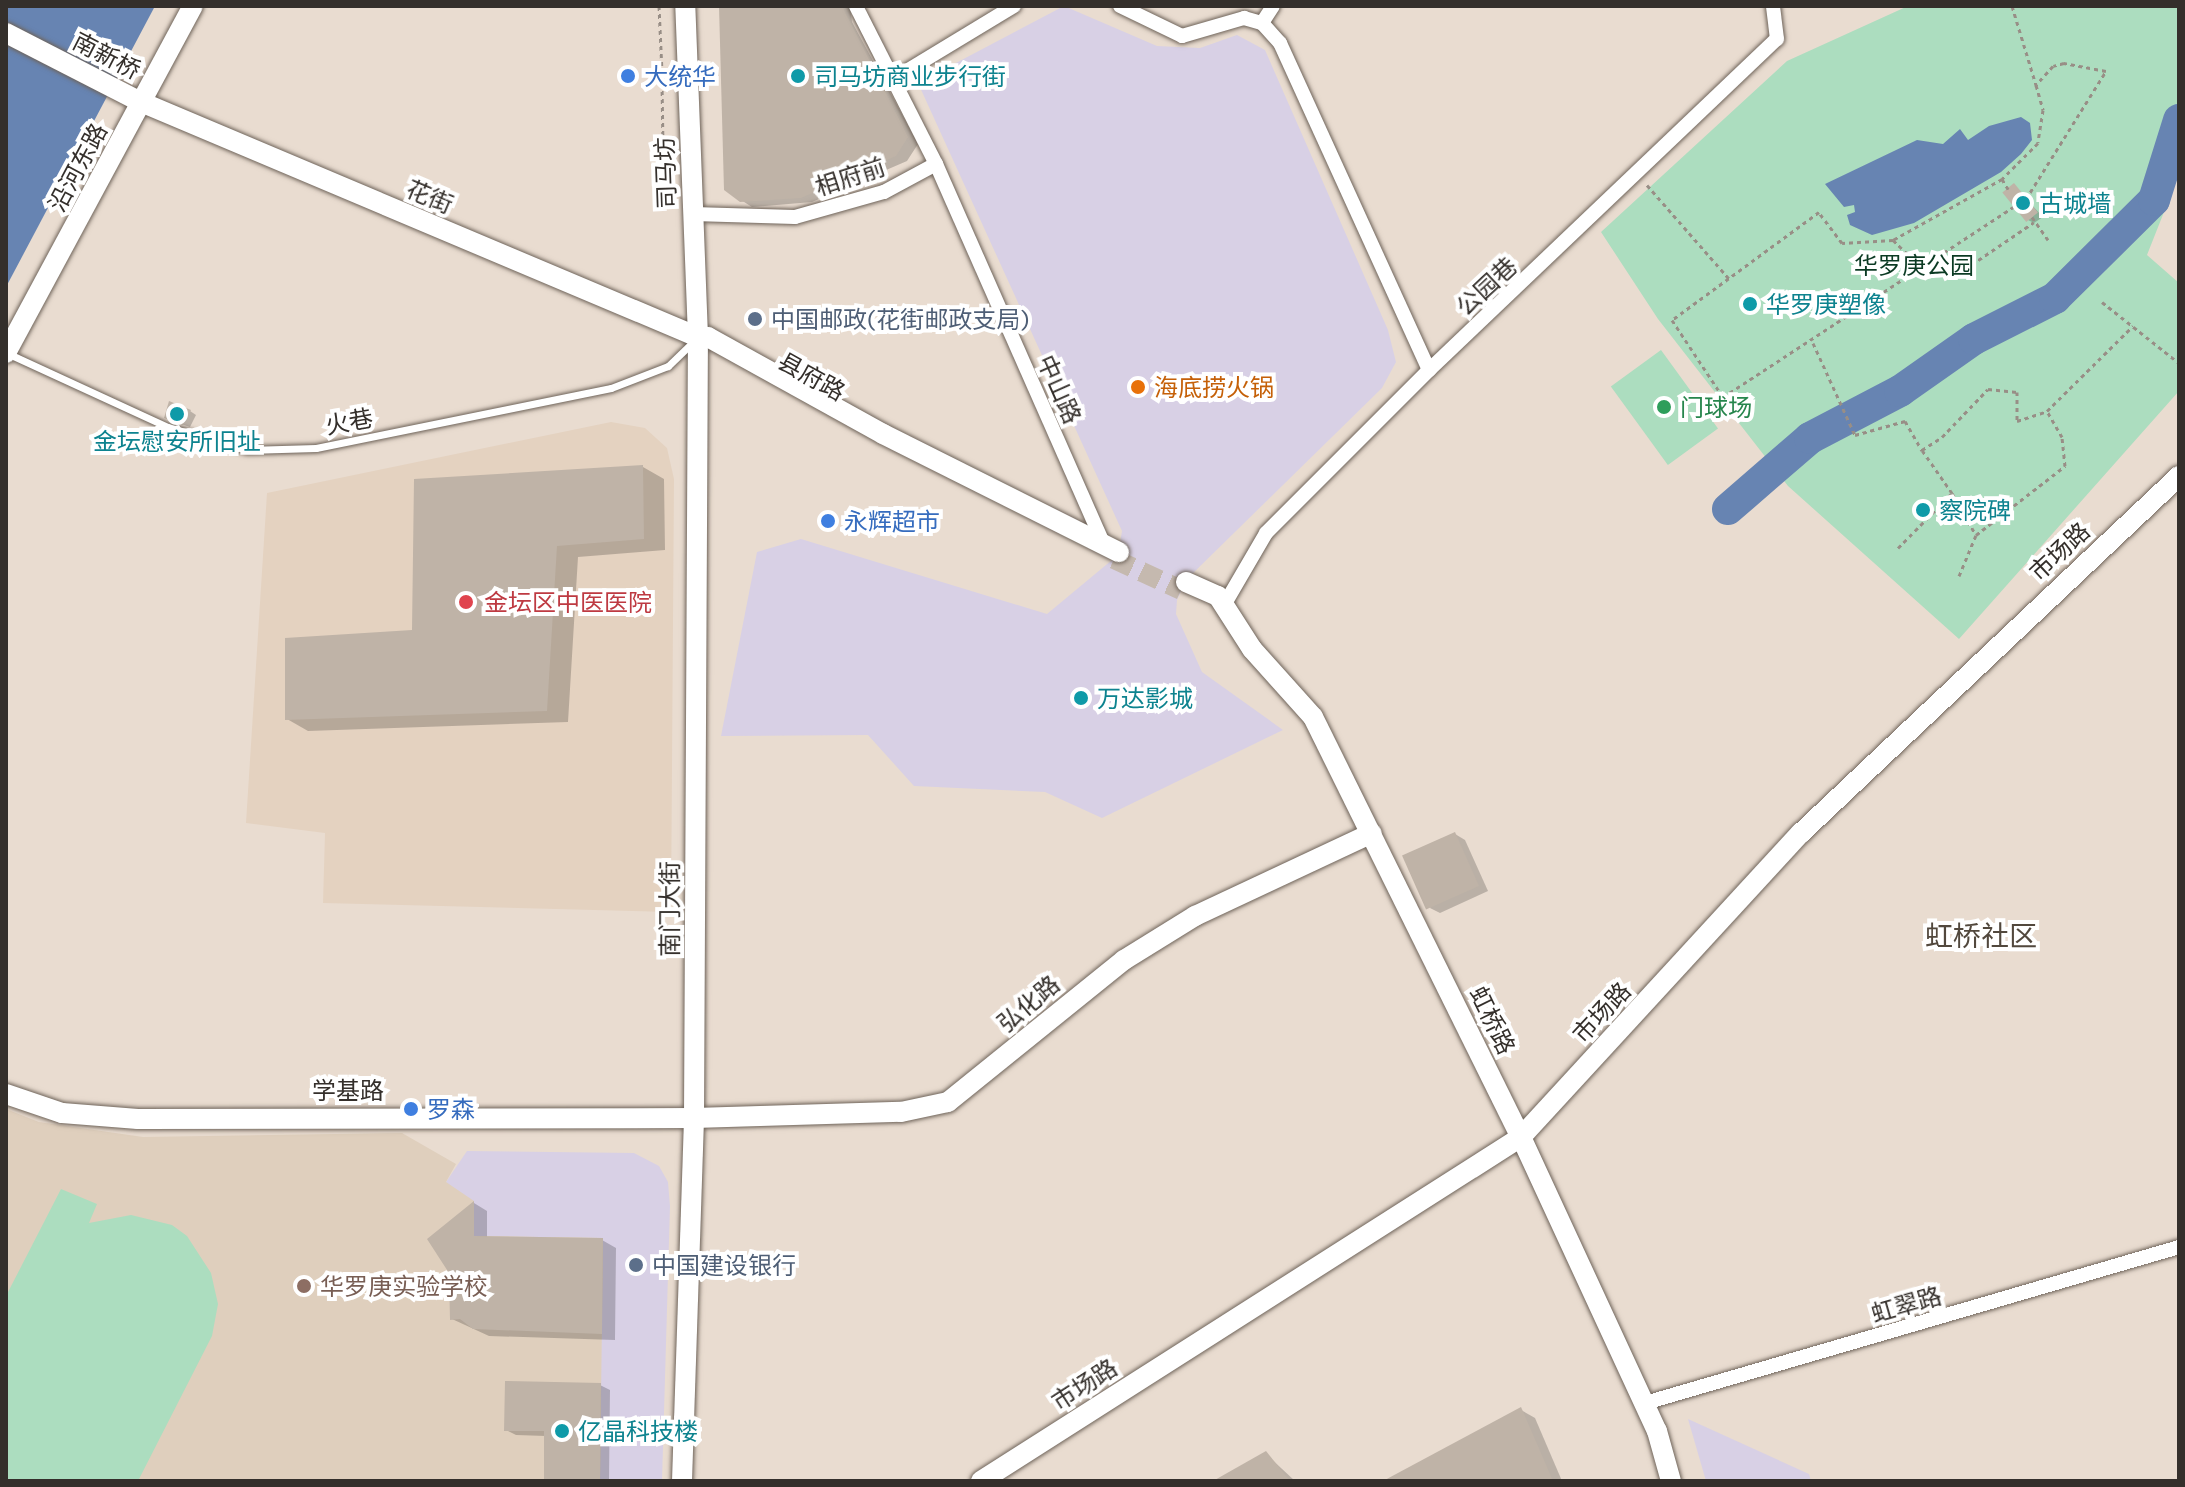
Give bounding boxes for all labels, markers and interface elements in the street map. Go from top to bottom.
street label: 南新桥 [68,26,146,84]
place label: 大统华 [644,62,716,90]
place label: 司马坊商业步行街 [814,62,1006,90]
marker: 大统华 [619,67,637,85]
marker: 司马坊商业步行街 [789,67,807,85]
street label: 沿河东路 [42,118,112,216]
street label: 司马坊 [649,137,681,209]
street label: 相府前 [811,151,889,201]
street label: 花街 [402,173,458,219]
place label: 古城墙 [2039,189,2111,217]
marker: 古城墙 [2014,194,2032,212]
street label: 公园巷 [1450,251,1522,321]
park label: 华罗庚公园 [1854,251,1974,279]
place label: 华罗庚塑像 [1766,290,1886,318]
marker: 华罗庚塑像 [1741,295,1759,313]
place label: 中国邮政(花街邮政支局) [771,305,1029,333]
marker: 中国邮政(花街邮政支局) [746,310,764,328]
street label: 县府路 [774,346,850,406]
street label: 中山路 [1032,350,1088,428]
place label: 海底捞火锅 [1154,373,1274,401]
marker: 海底捞火锅 [1129,378,1147,396]
place label: 门球场 [1680,393,1752,421]
marker: 门球场 [1655,398,1673,416]
street label: 火巷 [323,403,375,439]
marker: 金坛慰安所旧址 [168,405,186,423]
place label: 金坛慰安所旧址 [93,427,261,455]
place label: 察院碑 [1939,496,2011,524]
marker: 察院碑 [1914,501,1932,519]
place label: 永辉超市 [844,507,940,535]
marker: 永辉超市 [819,512,837,530]
street label: 市场路 [2023,516,2095,586]
place label: 金坛区中医医院 [484,588,652,616]
marker: 金坛区中医医院 [455,591,477,613]
place label: 万达影城 [1097,684,1193,712]
marker: 万达影城 [1072,689,1090,707]
street label: 南门大街 [655,861,683,957]
district label: 虹桥社区 [1925,918,2037,952]
street label: 弘化路 [991,969,1065,1037]
street label: 市场路 [1566,976,1636,1048]
street label: 虹桥路 [1464,981,1522,1059]
street label: 学基路 [312,1076,384,1104]
place label: 罗森 [427,1095,475,1123]
marker: 罗森 [402,1100,420,1118]
place label: 中国建设银行 [652,1251,796,1279]
marker: 中国建设银行 [627,1256,645,1274]
place label: 华罗庚实验学校 [320,1272,488,1300]
marker: 华罗庚实验学校 [295,1277,313,1295]
street label: 虹翠路 [1867,1280,1945,1328]
street label: 市场路 [1046,1352,1122,1416]
place label: 亿晶科技楼 [578,1417,698,1445]
marker: 亿晶科技楼 [553,1422,571,1440]

